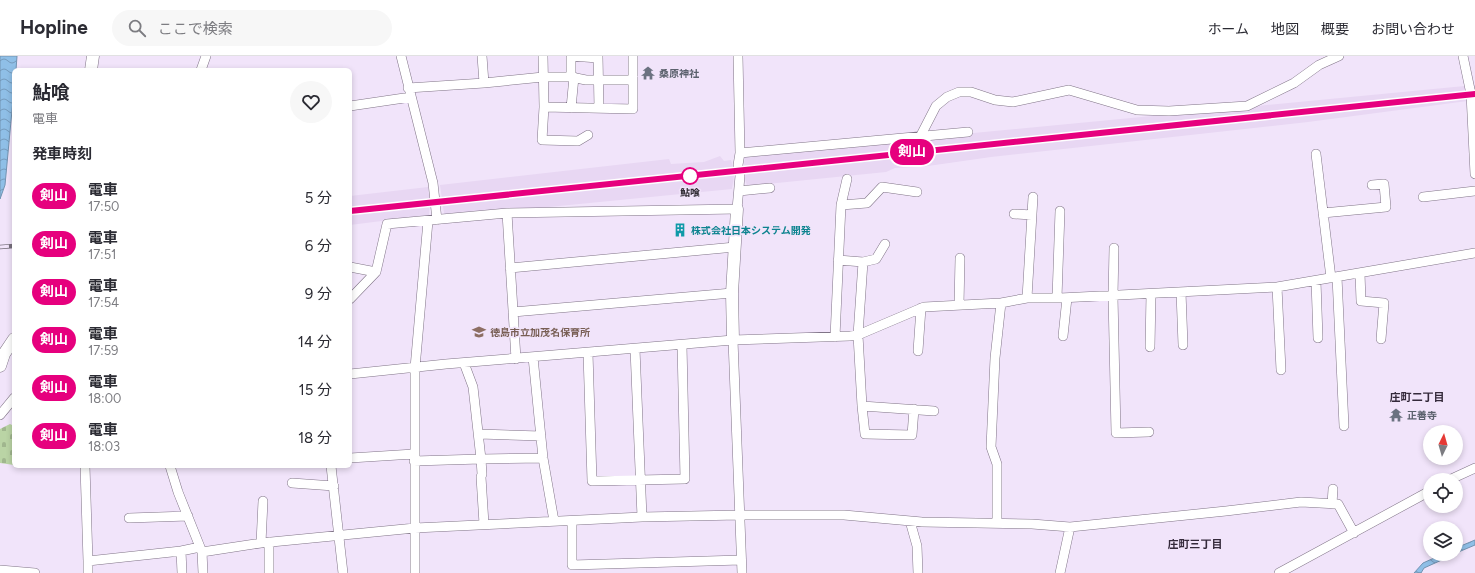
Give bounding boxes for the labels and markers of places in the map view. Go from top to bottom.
temple icon: 桑原神社 [640,65,656,81]
place label: 桑原神社 [659,67,700,80]
marker: 鮎喰 [681,167,699,185]
place label: 鮎喰 [680,186,700,199]
building icon: 株式会社日本システム開発 [672,222,688,238]
place label: 株式会社日本システム開発 [691,224,811,237]
school or university icon: 徳島市立加茂名保育所 [471,324,487,340]
place label: 徳島市立加茂名保育所 [490,326,590,339]
temple icon: 正善寺 [1388,407,1404,423]
place label: 正善寺 [1407,409,1437,422]

